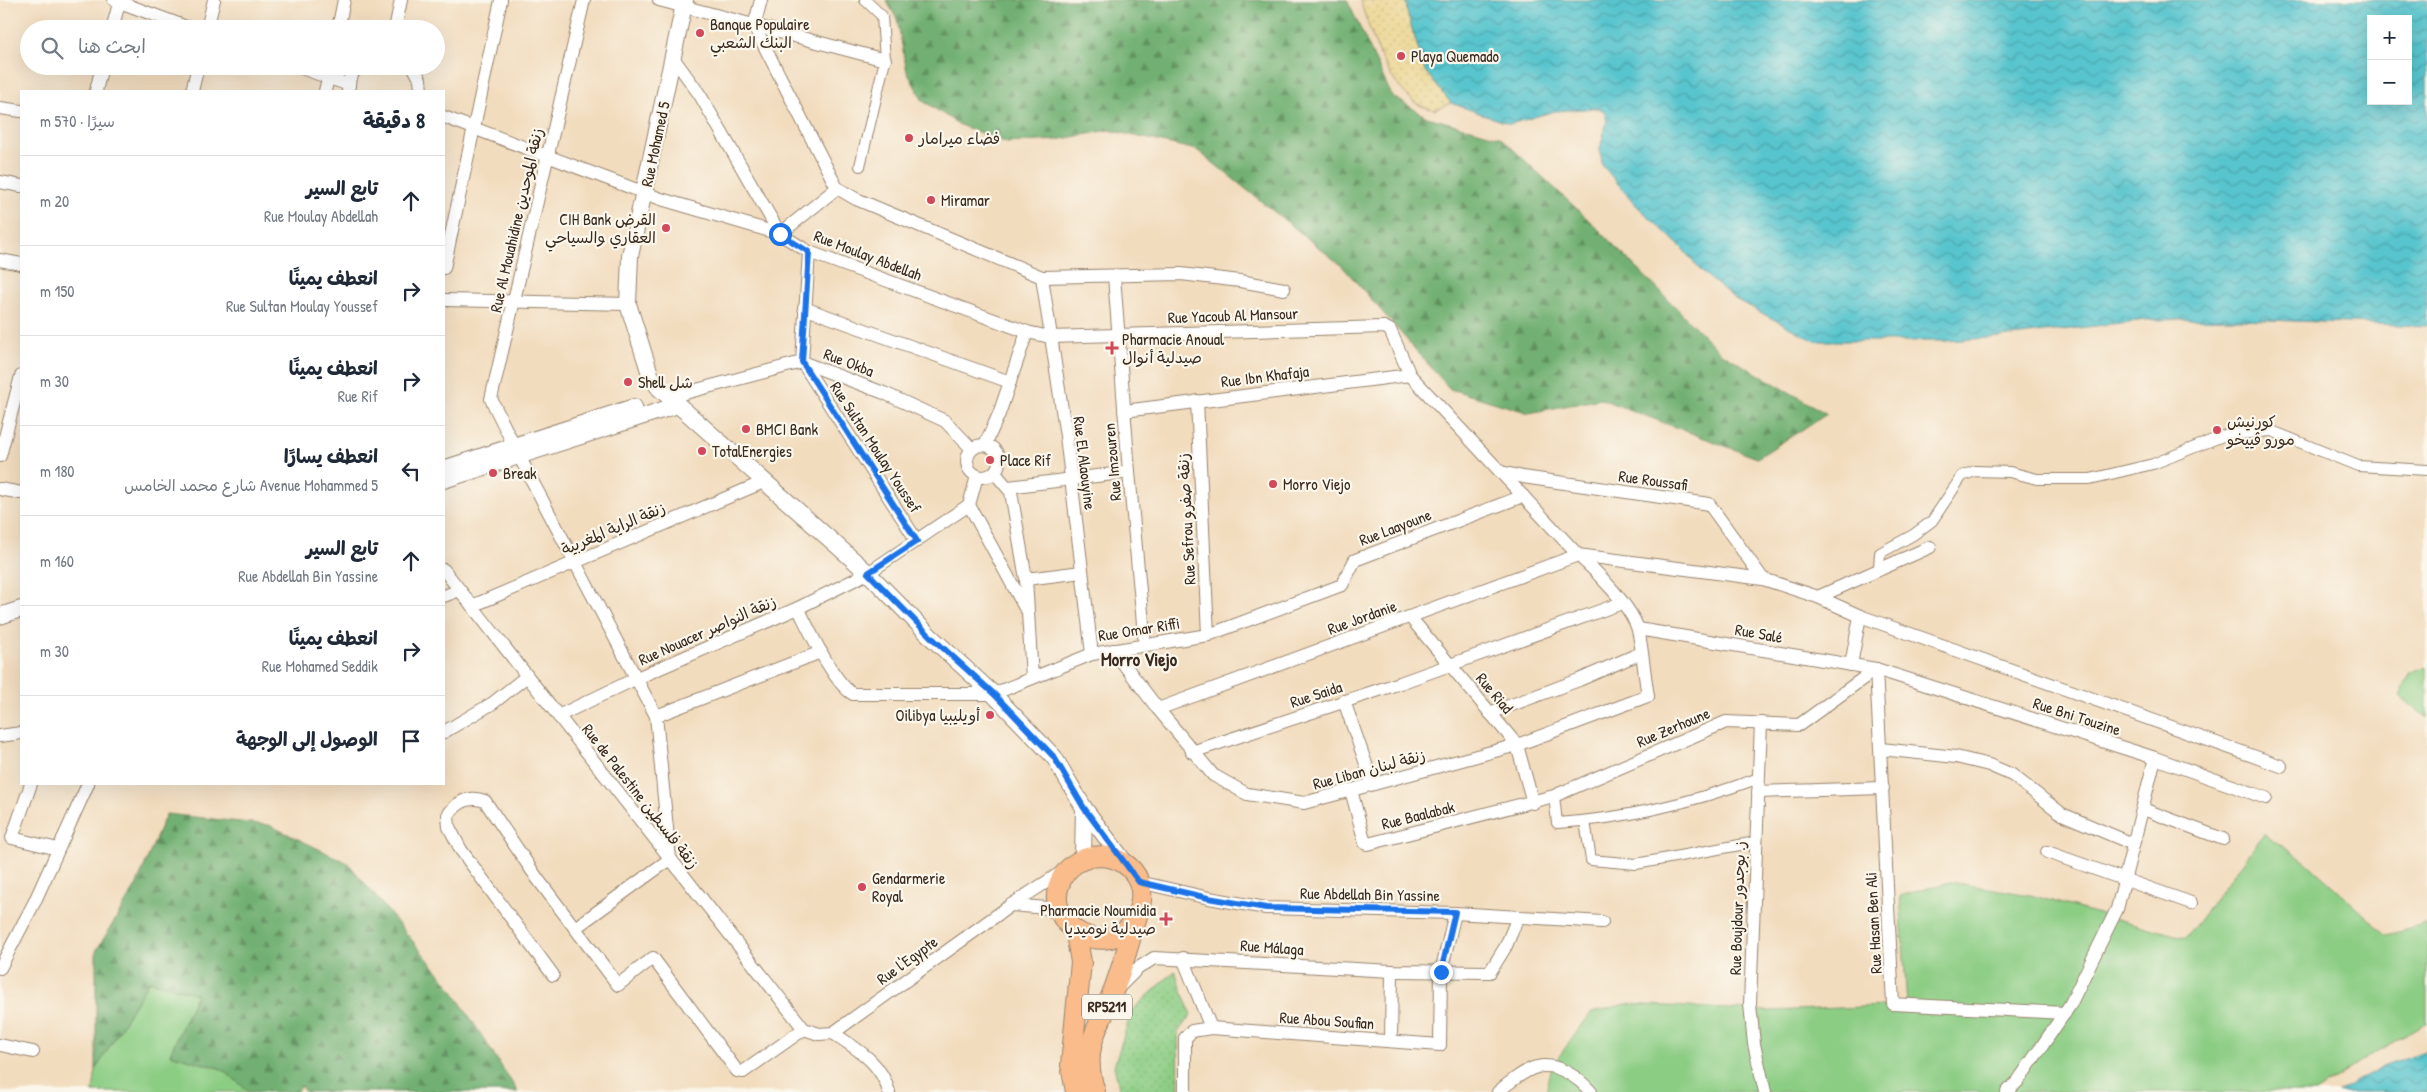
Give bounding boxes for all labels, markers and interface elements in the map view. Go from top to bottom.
place label: Banque Populaire البنك الشعبي [710,13,810,57]
map controls [2367,15,2412,105]
button: + [2367,15,2412,60]
search box [20,20,445,75]
marker: Banque Populaire البنك الشعبي [694,27,706,39]
text: ابحث هنا [78,33,146,59]
icon: search [38,34,66,62]
place label: Playa Quemado [1411,45,1500,67]
marker: Playa Quemado [1395,50,1407,62]
button: − [2367,60,2412,105]
street label: Rue Mohamed 5 [635,99,675,189]
text: 8 دقيقة [363,106,425,135]
text: سيرًا · 570 m [40,110,115,132]
street label: Rue Al Mouahidine زنقة الموحدين [484,126,548,314]
place label: فضاء ميرامار [917,127,1000,149]
marker: فضاء ميرامار [903,132,915,144]
text: تابع السير [306,175,378,201]
icon: ahead [397,187,425,215]
place label: Miramar [941,189,990,211]
text: 20 m [40,190,69,212]
marker: Miramar [925,194,937,206]
text: Rue Moulay Abdellah [264,205,378,227]
place label: CIH Bank القرض العقاري والسياحي [545,208,656,252]
marker: CIH Bank القرض العقاري والسياحي [660,222,672,234]
route start [769,223,792,246]
street label: Rue Moulay Abdellah [811,224,925,286]
text: انعطف يمينًا [289,265,378,291]
icon: right [397,277,425,305]
text: 150 m [40,280,74,302]
text: Rue Sultan Moulay Youssef [226,295,378,317]
street label: Rue Yacoub Al Mansour [1167,302,1299,328]
place label: Pharmacie Anoual صيدلية أنوال [1122,328,1225,368]
street label: Rue Okba [821,342,877,382]
marker: Pharmacie Anoual صيدلية أنوال [1106,342,1118,354]
text: انعطف يمينًا [289,355,378,381]
street label: Rue Ibn Khafaja [1220,360,1310,392]
icon: right [397,367,425,395]
text: 30 m [40,370,69,392]
place label: Shell شل [638,371,693,393]
marker: Shell شل [622,376,634,388]
street label: Rue Sultan Moulay Youssef [825,377,927,517]
text: Rue Rif [338,385,378,407]
place label: كورنيش مورو ڤييخو [2225,410,2295,450]
street label: Rue El Alaouyine [1068,415,1102,512]
place label: BMCI Bank [756,418,818,440]
street label: Rue Imzouren [1098,422,1126,502]
marker: BMCI Bank [740,423,752,435]
marker: كورنيش مورو ڤييخو [2211,424,2223,436]
place label: TotalEnergies [712,440,792,462]
text: انعطف يسارًا [284,443,378,469]
marker: TotalEnergies [696,445,708,457]
place label: Place Rif [1000,449,1051,471]
street label: Rue Sefrou زنقة صفرو [1172,453,1200,585]
marker: Place Rif [984,454,996,466]
icon: left [397,457,425,485]
text: 180 m [40,460,74,482]
place label: Break [503,462,537,484]
street label: Rue Roussafi [1617,464,1689,496]
marker: Break [487,467,499,479]
place label: Morro Viejo [1283,473,1351,495]
text: Avenue Mohammed 5 شارع محمد الخامس [124,474,378,496]
marker: Morro Viejo [1267,478,1279,490]
street label: زنقة الراية المغربية [558,496,668,560]
street label: Rue Laayoune [1356,503,1435,551]
text: تابع السير [306,535,378,561]
icon: ahead [397,547,425,575]
text: 160 m [40,550,74,572]
text: Rue Abdellah Bin Yassine [238,565,378,587]
street label: Rue Nouacer زنقة النواصر [635,590,779,670]
street label: Rue Jordanie [1324,594,1400,640]
street label: Rue Omar Riffi [1097,612,1181,646]
street label: Rue Salé [1733,618,1785,648]
text: انعطف يمينًا [289,625,378,651]
icon: right [397,637,425,665]
text: 30 m [40,640,69,662]
district label: Morro Viejo [1101,647,1178,672]
text: Rue Mohamed Seddik [262,655,378,677]
street label: Rue Riad [1471,668,1519,718]
street label: Rue Saida [1287,675,1345,713]
street label: Rue Bni Touzine [2030,692,2124,741]
street label: Rue Zerhoune [1633,701,1714,752]
place label: Oilibya أويليبيا [896,704,980,726]
marker: Oilibya أويليبيا [984,709,996,721]
street label: Rue de Palestine زنقة فلسطين [577,719,705,873]
text: الوصول إلى الوجهة [236,726,378,752]
icon: arrive [397,727,425,755]
street label: Rue Liban زنقة لبنان [1310,743,1428,795]
street label: Rue Baalabak [1379,795,1457,835]
street label: Rue Boujdour ز. بوجدور [1724,841,1750,975]
place label: Gendarmerie Royal [872,867,946,907]
street label: Rue Hasan Ben Ali [1859,872,1887,974]
marker: Gendarmerie Royal [856,881,868,893]
street label: Rue Abdellah Bin Yassine [1300,882,1441,906]
place label: Pharmacie Noumidia صيدلية نوميديا [1040,899,1156,939]
marker: Pharmacie Noumidia صيدلية نوميديا [1160,913,1172,925]
street label: Rue l'Egypte [872,930,942,990]
street label: Rue Málaga [1240,934,1304,960]
route end [1430,961,1453,984]
road number: RP5211 [1082,994,1132,1020]
street label: Rue Abou Soufian [1279,1006,1375,1034]

